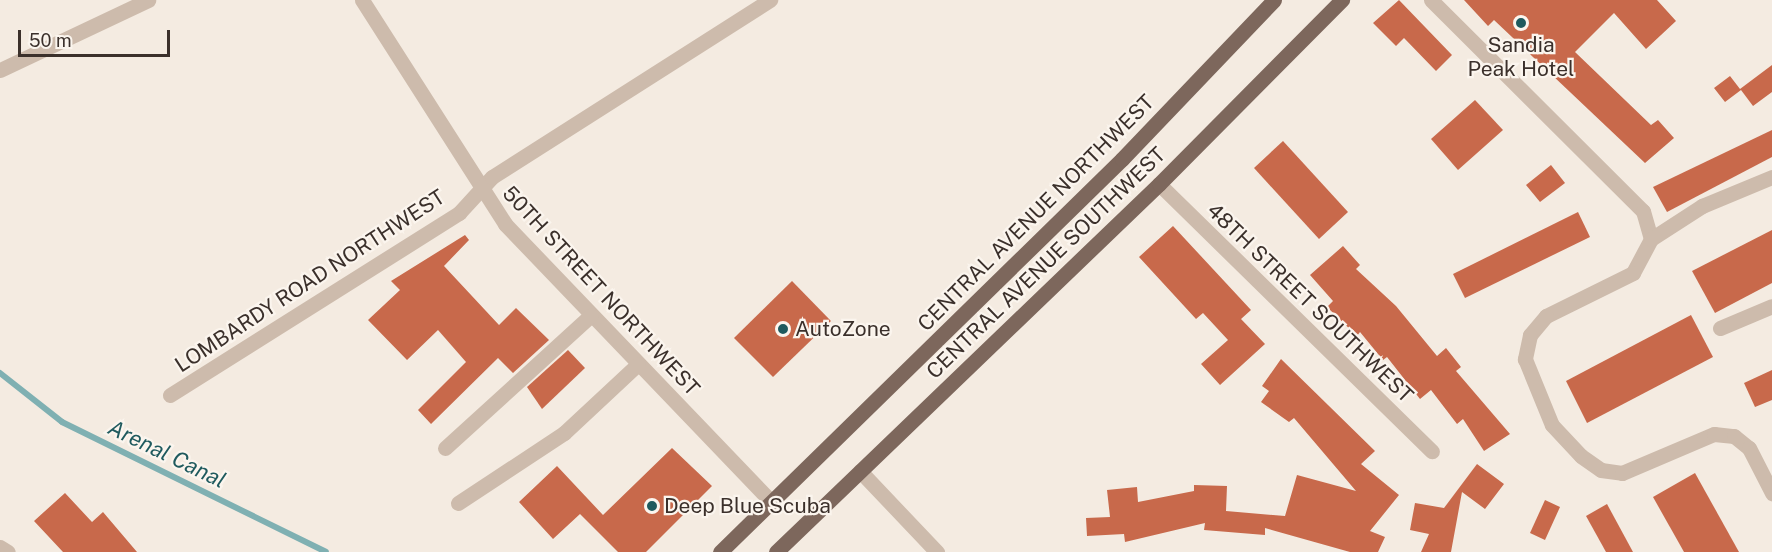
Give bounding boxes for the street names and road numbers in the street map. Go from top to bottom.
street label: CENTRAL AVENUE NORTHWEST [913,90,1159,336]
street label: CENTRAL AVENUE SOUTHWEST [921,142,1171,384]
street label: 50TH STREET NORTHWEST [497,181,705,401]
street label: LOMBARDY ROAD NORTHWEST [170,184,450,378]
street label: 48TH STREET SOUTHWEST [1202,198,1418,408]

